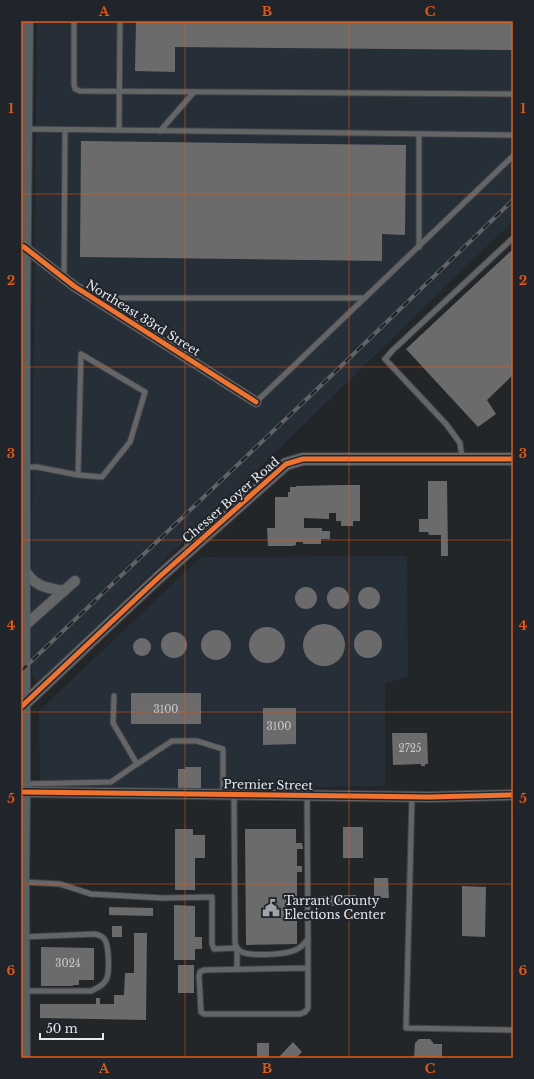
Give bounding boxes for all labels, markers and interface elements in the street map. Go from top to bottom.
text: A [98,3,110,20]
text: B [262,3,272,20]
text: C [425,3,436,20]
text: 1 [8,100,14,117]
text: 1 [520,100,526,117]
text: 2 [7,272,15,289]
text: 2 [519,272,527,289]
street label: Northeast 33rd Street [83,276,204,359]
text: 3 [7,445,15,462]
text: 3 [519,445,527,462]
street label: Chesser Boyer Road [179,454,282,546]
text: 4 [7,617,16,634]
text: 4 [519,617,528,634]
house number: 3100 [154,703,178,716]
house number: 3100 [267,720,291,733]
house number: 2725 [398,742,422,755]
street label: Premier Street [223,776,313,793]
text: 5 [7,790,15,807]
text: 5 [519,790,527,807]
place label: Tarrant County Elections Center [284,893,386,922]
public building icon: Tarrant County Elections Center [261,898,281,918]
house number: 3024 [55,957,81,970]
text: 6 [7,962,16,979]
text: 6 [519,962,528,979]
scale bar [40,1015,103,1041]
text: 50 m [46,1021,78,1036]
text: A [98,1060,110,1077]
text: B [262,1060,272,1077]
text: C [425,1060,436,1077]

